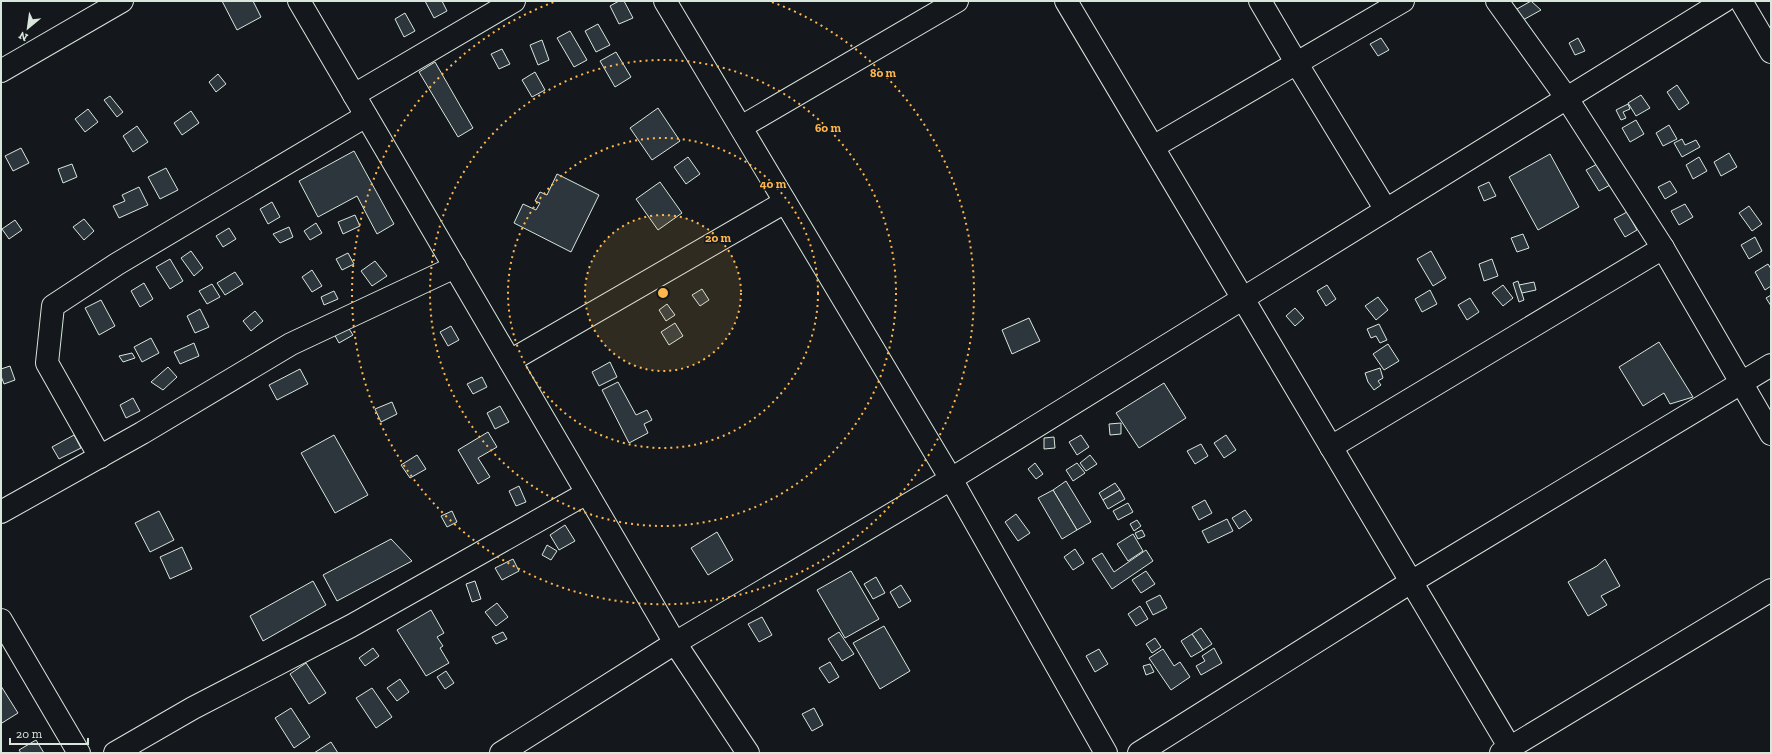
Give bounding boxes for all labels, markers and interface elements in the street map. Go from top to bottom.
north arrow [8,8,48,48]
text: N [16,28,30,44]
text: 80 m [870,66,897,80]
text: 60 m [815,121,842,135]
text: 40 m [760,177,787,191]
text: 20 m [705,231,732,245]
centre of rings [656,286,670,300]
scale bar [10,720,88,746]
text: 20 m [16,727,43,741]

